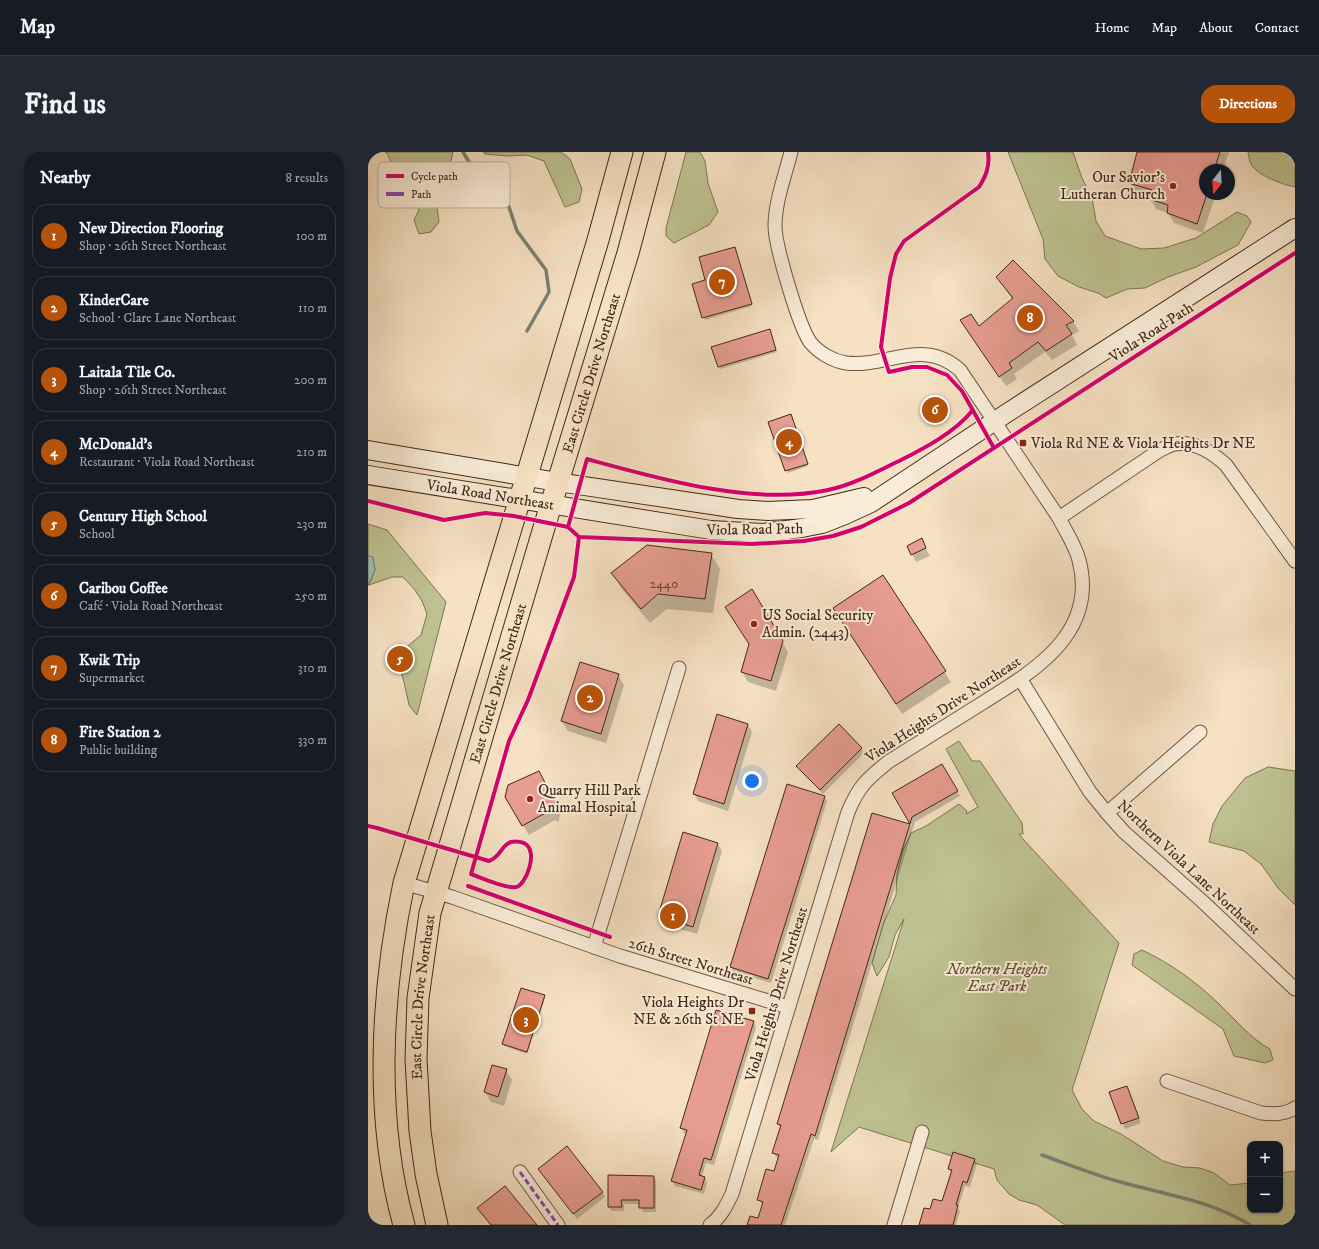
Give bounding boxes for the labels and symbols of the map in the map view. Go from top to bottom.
legend [378,162,510,208]
north arrow [1199,164,1235,200]
place label: Our Savior's Lutheran Church [1060,168,1165,204]
text: Cycle path [411,170,458,184]
marker: Our Savior's Lutheran Church [1168,181,1178,191]
text: Path [411,188,432,202]
pin: 7 [709,267,735,297]
street label: East Circle Drive Northeast [558,291,625,456]
street label: Viola Road Path [1105,298,1197,367]
pin: 8 [1017,303,1043,333]
pin: 6 [922,395,948,425]
pin: 4 [776,427,802,457]
place label: Viola Rd NE & Viola Heights Dr NE [1030,434,1256,453]
marker: Viola Rd NE & Viola Heights Dr NE [1018,438,1028,448]
street label: Viola Road Northeast [424,475,556,515]
street label: Viola Road Path [706,519,804,540]
house number: 2440 [650,576,678,592]
street label: East Circle Drive Northeast [466,601,531,766]
place label: US Social Security Admin. (2443) [762,606,874,642]
marker: US Social Security Admin. (2443) [749,619,759,629]
pin: 5 [387,644,413,674]
street label: Viola Heights Drive Northeast [861,652,1025,767]
pin: 2 [577,683,603,713]
your location [742,771,762,791]
place label: Quarry Hill Park Animal Hospital [538,781,642,817]
marker: Quarry Hill Park Animal Hospital [525,794,535,804]
street label: Northern Viola Lane Northeast [1113,796,1264,939]
pin: 1 [660,901,686,931]
street label: Viola Heights Drive Northeast [741,904,812,1085]
street label: East Circle Drive Northeast [407,913,440,1080]
street label: 26th Street Northeast [626,933,756,990]
park label: Northern Heights East Park [946,960,1048,996]
place label: Viola Heights Dr NE & 26th St NE [633,993,744,1029]
pin: 3 [513,1005,539,1035]
marker: Viola Heights Dr NE & 26th St NE [747,1006,757,1016]

